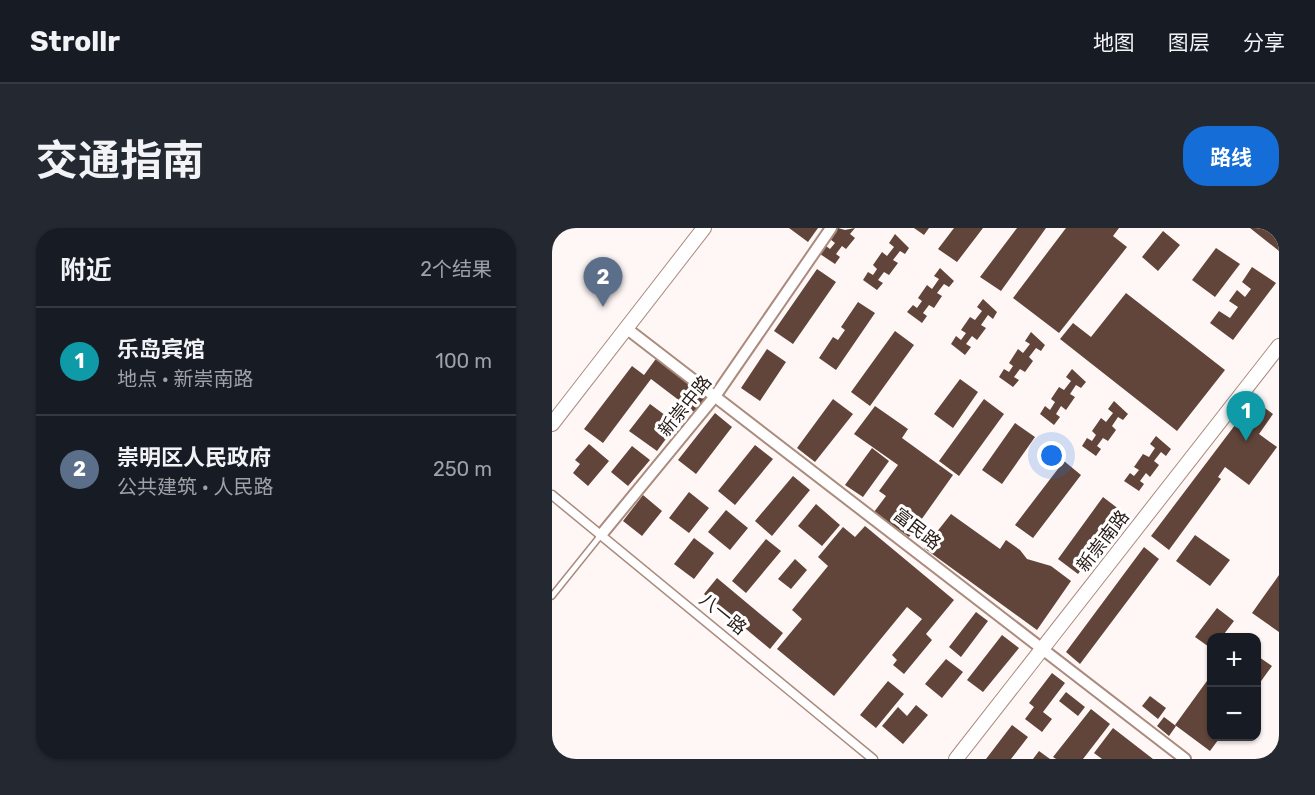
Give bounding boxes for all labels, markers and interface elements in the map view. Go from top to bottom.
text: Strollr [30,25,120,58]
text: 地图 [1093,30,1135,55]
text: 图层 [1168,30,1210,55]
text: 分享 [1243,30,1285,55]
button: 路线 [1183,126,1279,186]
text: 交通指南 [36,136,204,186]
text: 附近 [60,255,112,286]
text: 2个结果 [420,257,492,281]
pin: 2 [584,257,622,307]
text: 乐岛宾馆 [117,336,205,363]
text: 1 [75,349,84,373]
text: 100 m [435,349,492,373]
text: 地点 · 新崇南路 [117,367,253,391]
street label: 新崇中路 [654,371,716,441]
pin: 1 [1226,392,1266,441]
your location [1037,441,1066,470]
text: 崇明区人民政府 [117,444,271,471]
text: 2 [73,457,86,481]
text: 250 m [433,457,492,481]
text: 公共建筑 · 人民路 [117,475,273,499]
street label: 富民路 [889,504,945,554]
street label: 新崇南路 [1072,506,1134,576]
street label: 八一路 [695,588,751,640]
map controls [1207,633,1261,741]
button: + [1207,633,1261,687]
button: − [1207,687,1261,741]

